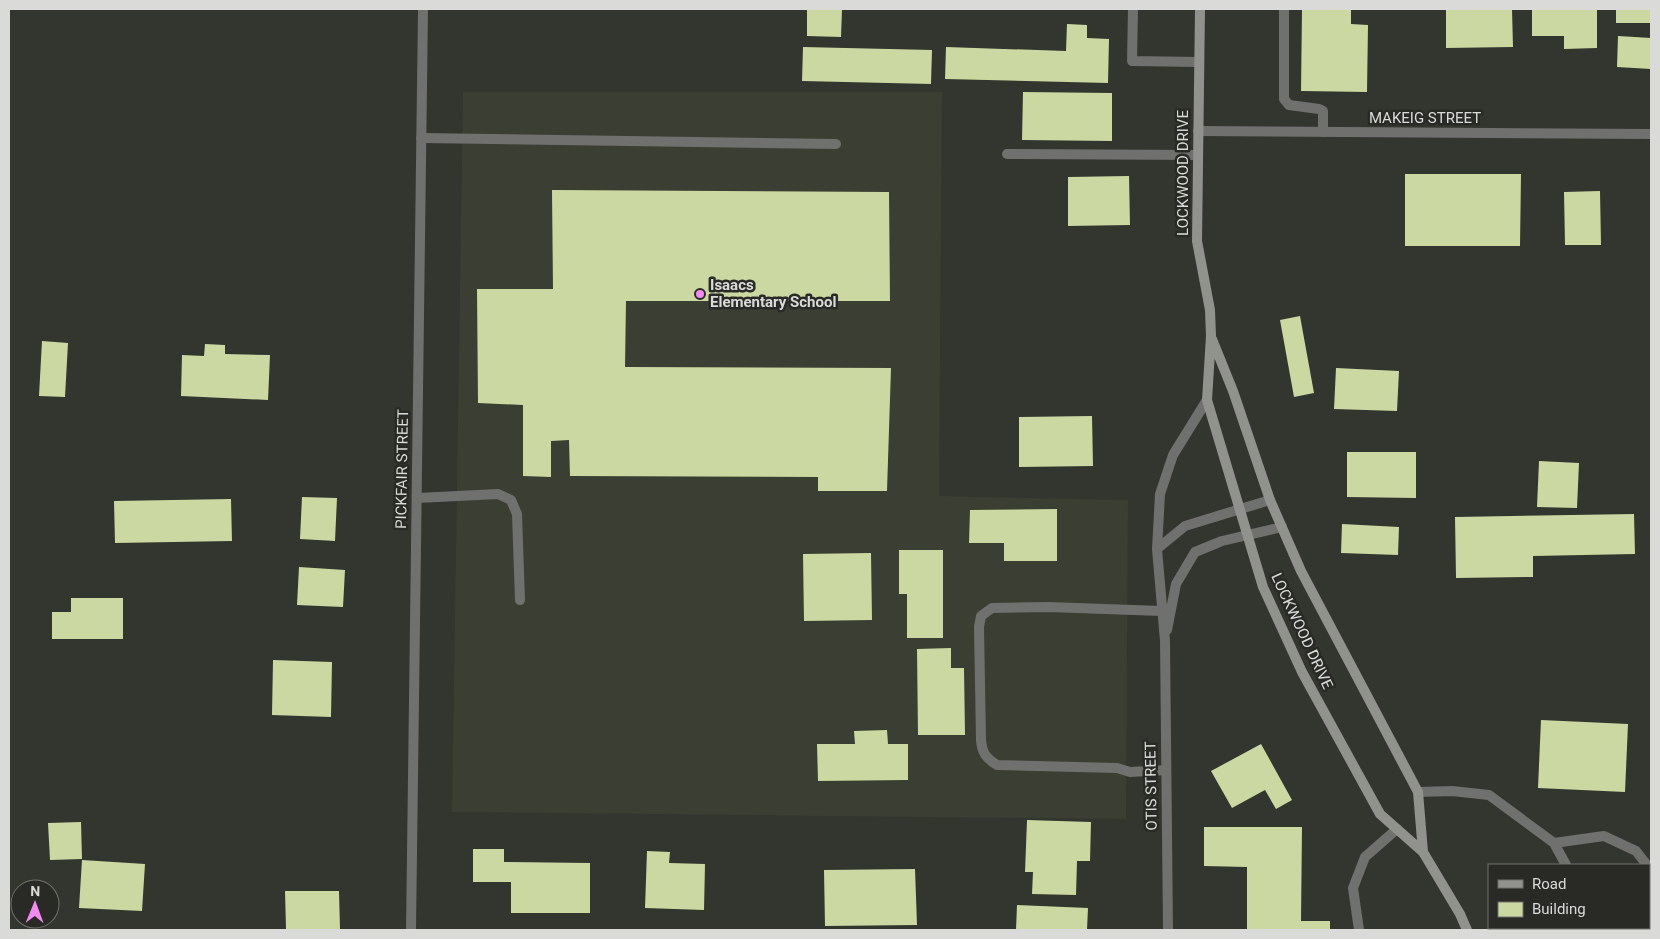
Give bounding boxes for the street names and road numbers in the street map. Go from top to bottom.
street label: MAKEIG STREET [1369,109,1481,127]
street label: LOCKWOOD DRIVE [1174,110,1192,236]
street label: PICKFAIR STREET [392,409,412,529]
street label: LOCKWOOD DRIVE [1267,570,1337,692]
street label: OTIS STREET [1141,741,1161,831]

